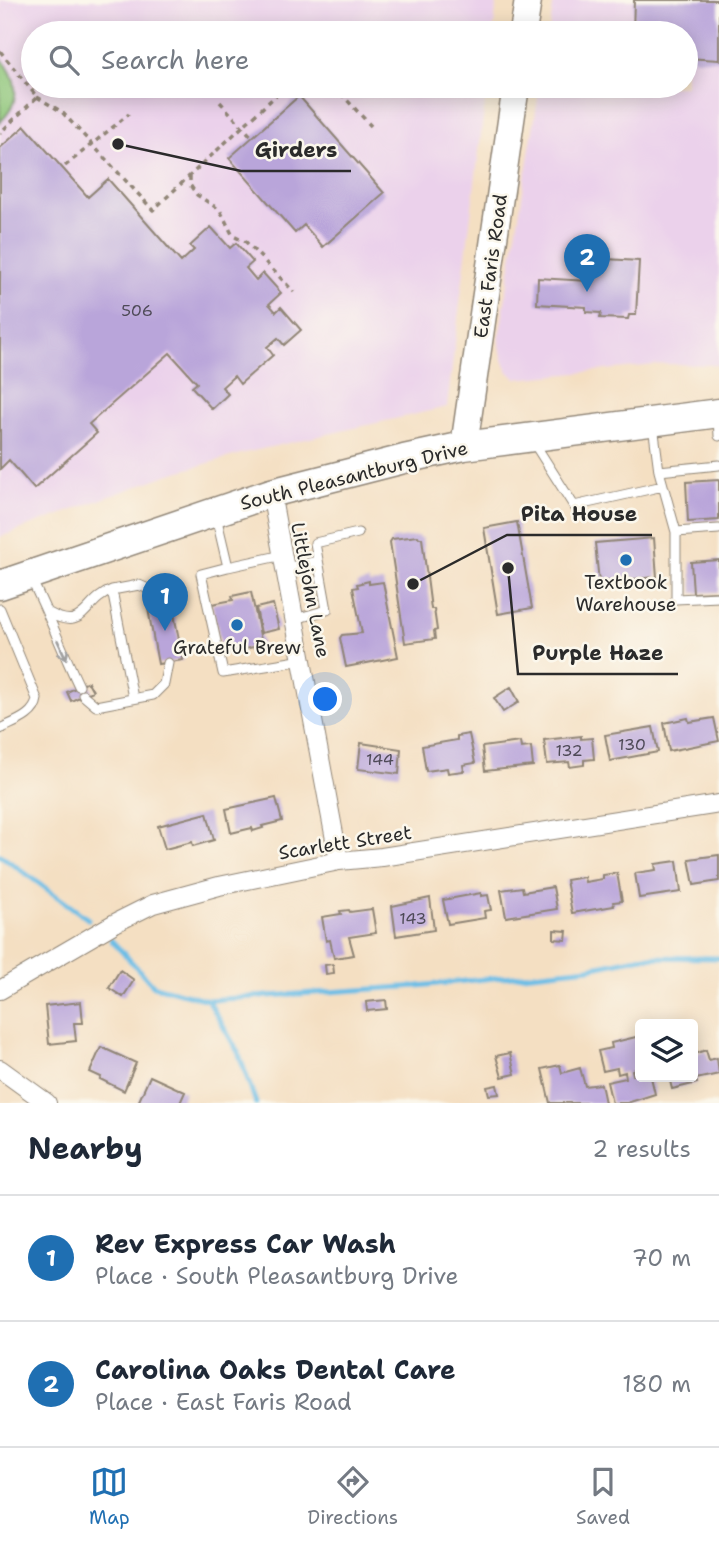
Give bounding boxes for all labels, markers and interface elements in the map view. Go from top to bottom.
search box [21,21,698,98]
icon: search [45,41,83,79]
text: Search here [101,42,250,77]
callout: Girders [241,129,351,171]
text: Girders [255,136,337,164]
street label: East Faris Road [468,192,513,340]
pin: 2 [564,234,610,292]
house number: 506 [121,300,153,321]
street label: South Pleasantburg Drive [238,435,470,516]
callout: Pita House [507,493,652,535]
text: Pita House [521,500,637,528]
street label: Littlejohn Lane [285,520,336,660]
marker: Textbook Warehouse [618,552,634,568]
place label: Textbook Warehouse [575,570,677,617]
pin: 1 [142,573,188,631]
marker: Grateful Brew [229,617,245,633]
callout: Purple Haze [518,632,678,674]
place label: Grateful Brew [173,635,301,660]
one-way arrow [56,639,69,660]
text: Purple Haze [532,639,664,667]
your location [308,682,342,716]
house number: 130 [618,734,646,755]
house number: 132 [555,740,583,761]
house number: 144 [366,749,394,770]
street label: Scarlett Street [277,820,413,865]
house number: 143 [399,908,427,929]
map controls [635,1019,698,1082]
button: layers [635,1019,698,1082]
text: Nearby [28,1128,143,1169]
text: 2 results [592,1134,691,1164]
text: Rev Express Car Wash [95,1226,396,1261]
text: 1 [46,1243,56,1273]
text: 70 m [632,1243,691,1273]
text: Place · South Pleasantburg Drive [95,1261,459,1291]
text: Carolina Oaks Dental Care [95,1352,456,1387]
text: 2 [43,1369,59,1399]
text: 180 m [622,1369,691,1399]
text: Place · East Faris Road [95,1387,352,1417]
tab: Map [89,1463,130,1530]
tab: Directions [308,1463,398,1530]
tab: Saved [576,1463,630,1530]

